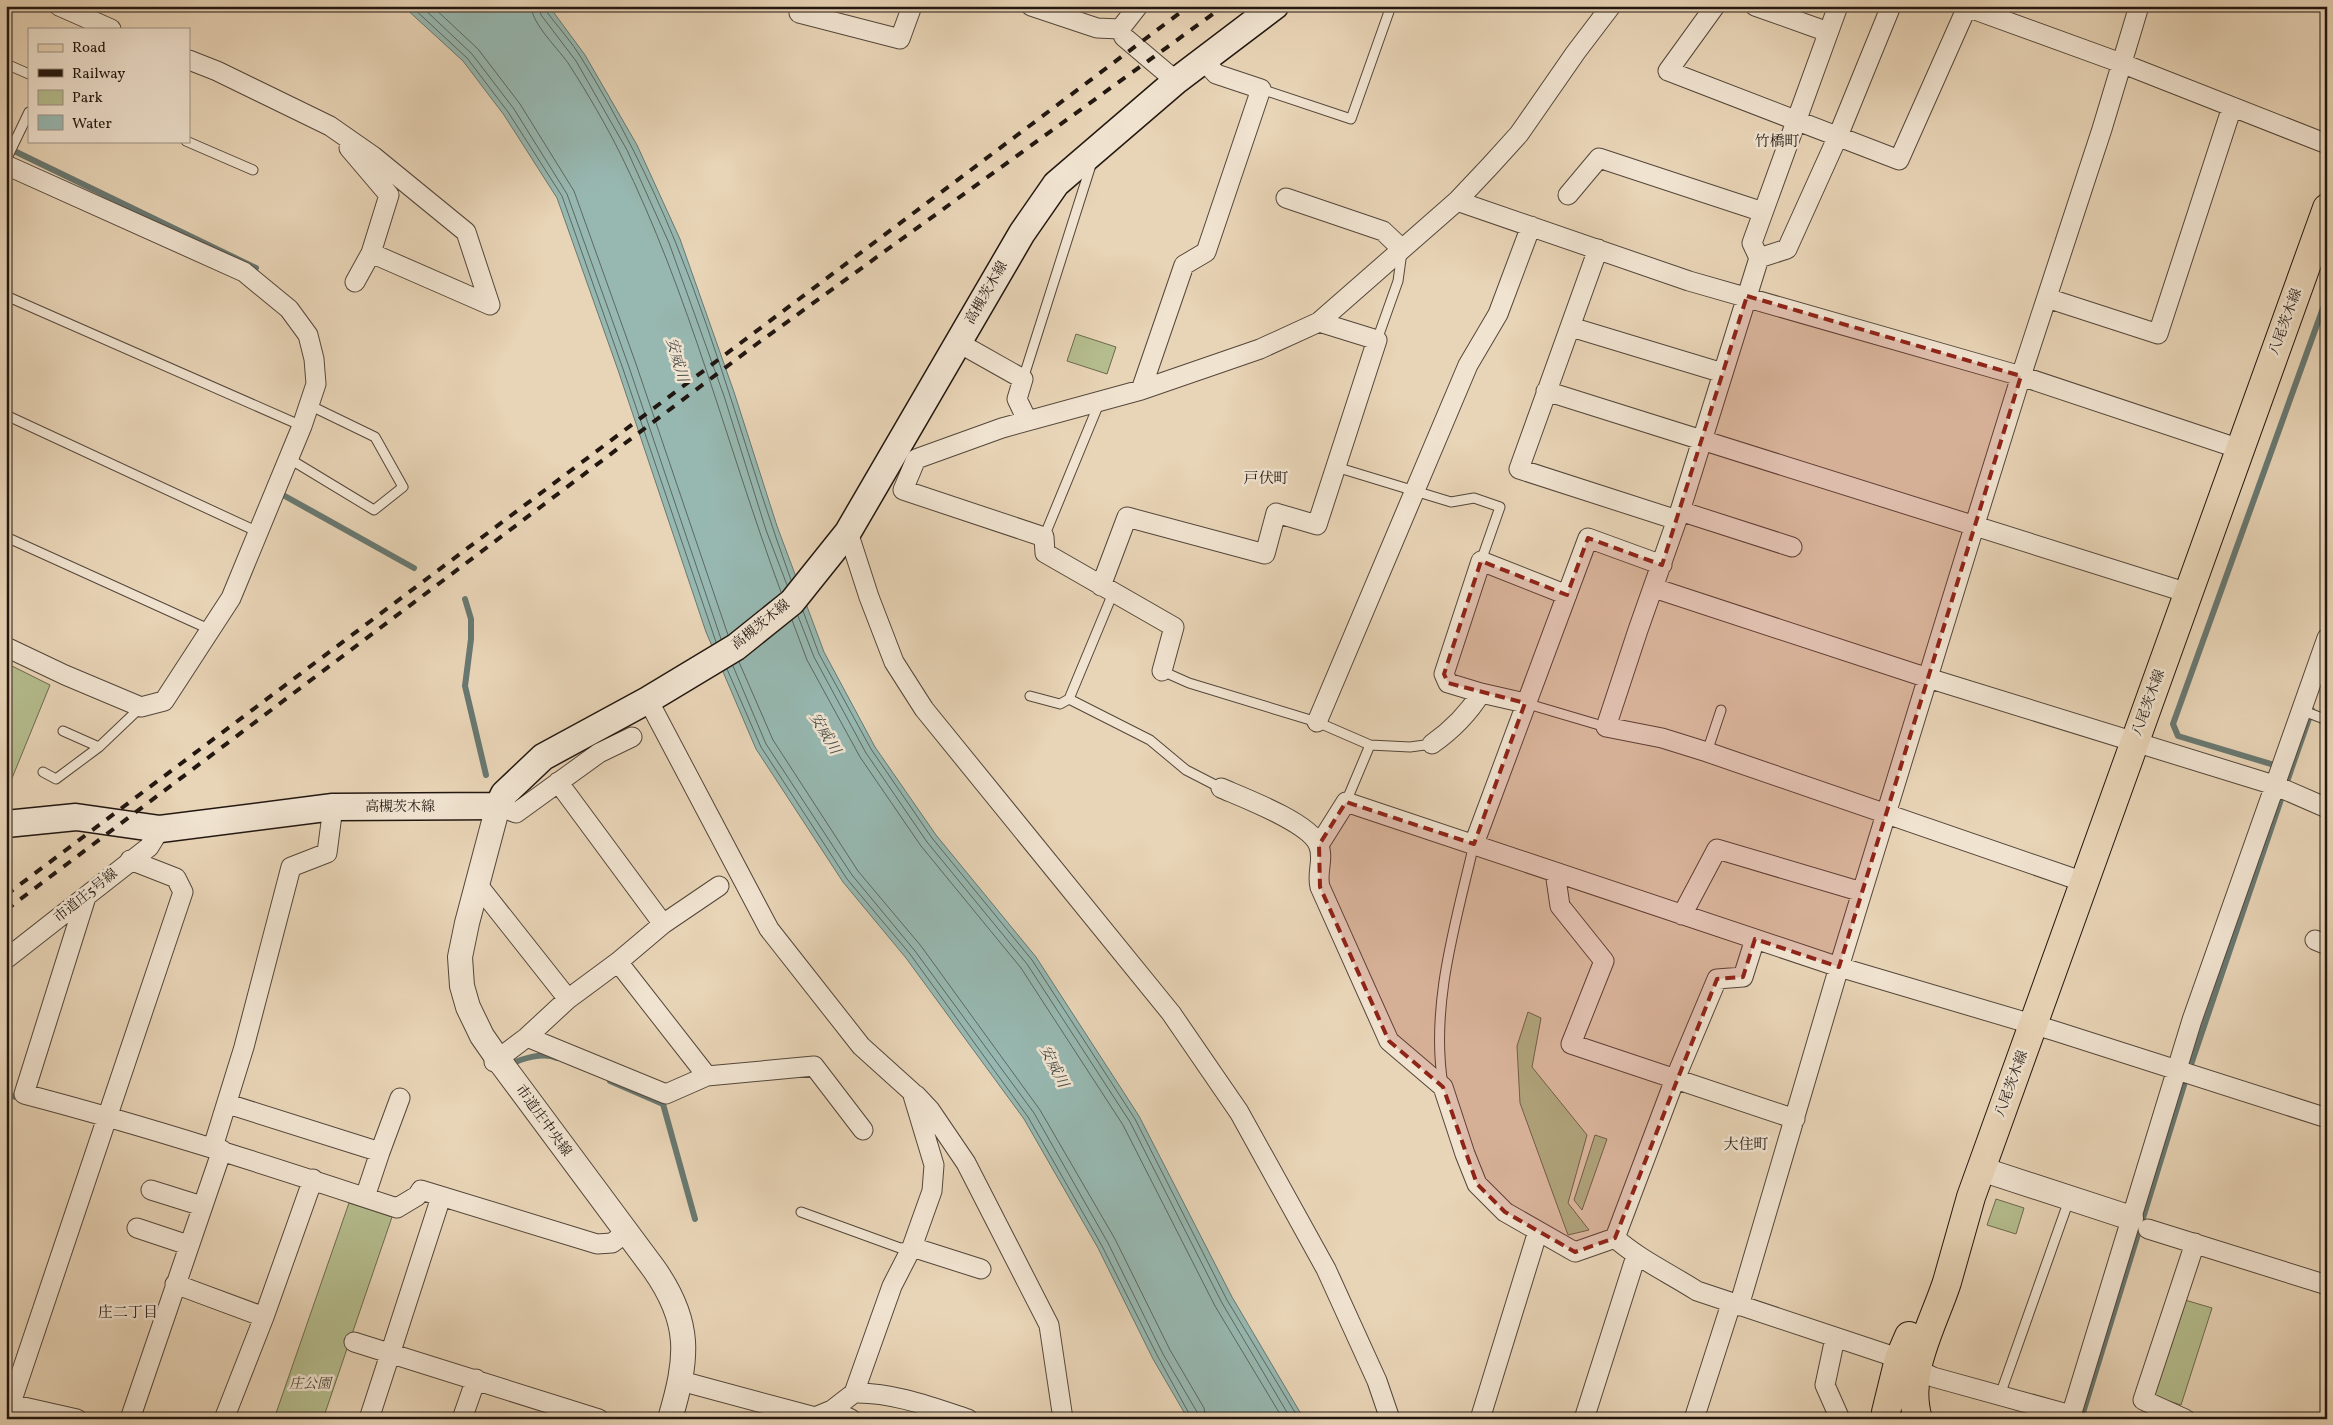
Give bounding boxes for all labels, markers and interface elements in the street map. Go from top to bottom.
legend [28,28,190,142]
text: Road [72,38,106,59]
text: Railway [72,64,125,85]
text: Park [72,88,103,109]
text: Water [72,114,112,135]
district label: 竹橋町 [1754,132,1800,153]
street label: 高槻茨木線 [961,258,1013,328]
street label: 八尾茨木線 [2265,286,2307,358]
water label: 安威川 [660,335,693,386]
district label: 戸伏町 [1243,469,1289,490]
street label: 高槻茨木線 [728,596,794,654]
street label: 八尾茨木線 [2128,667,2170,739]
water label: 安威川 [803,709,846,760]
street label: 高槻茨木線 [365,798,435,817]
street label: 市道庄5号線 [50,864,122,928]
water label: 安威川 [1033,1042,1073,1094]
street label: 八尾茨木線 [1991,1048,2033,1120]
street label: 市道庄中央線 [511,1081,575,1161]
district label: 大住町 [1723,1135,1769,1156]
district label: 庄二丁目 [98,1303,158,1324]
park label: 庄公園 [289,1375,333,1394]

